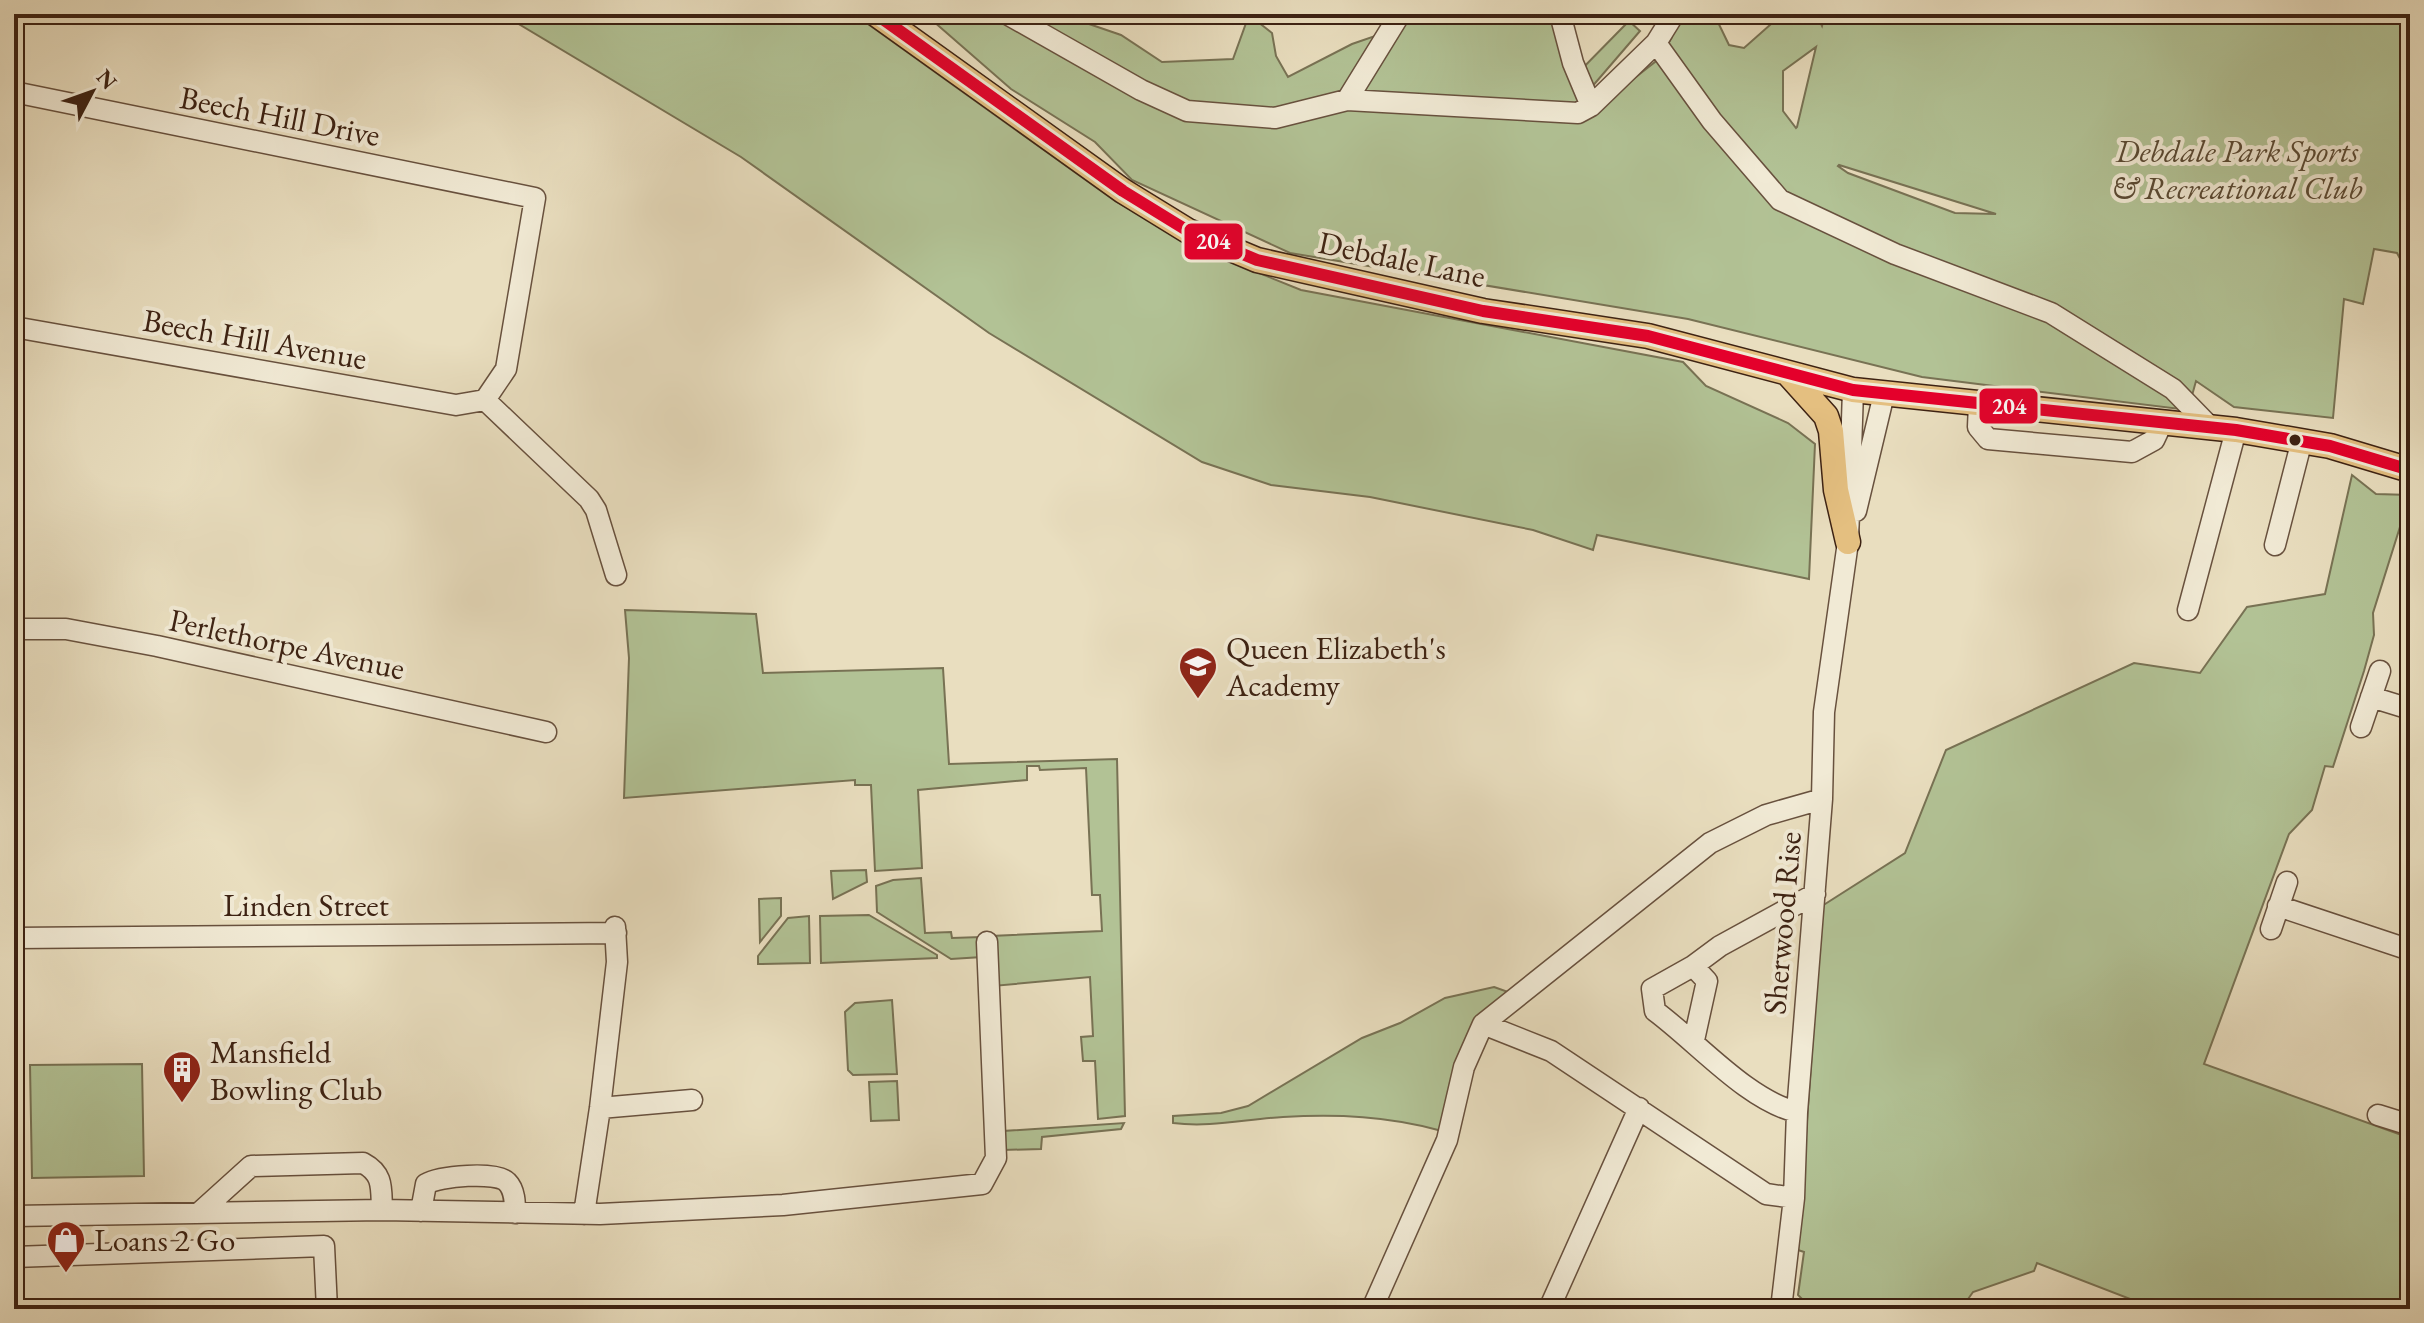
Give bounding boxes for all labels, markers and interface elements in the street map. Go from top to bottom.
north arrow [52,52,132,132]
text: N [90,63,124,96]
street label: Beech Hill Drive [176,76,384,156]
park label: Debdale Park Sports & Recreational Club [2111,130,2363,209]
street label: Debdale Lane [1315,221,1489,297]
line badge: 204 [1183,222,1244,261]
text: 204 [1196,227,1231,256]
street label: Beech Hill Avenue [140,299,370,379]
line badge: 204 [1978,387,2039,425]
text: 204 [1992,392,2027,421]
unlabelled marker [2287,432,2303,448]
street label: Perlethorpe Avenue [165,599,409,689]
place label: Queen Elizabeth's Academy [1225,627,1446,706]
school or university icon: Queen Elizabeth's Academy [1177,645,1219,700]
street label: Sherwood Rise [1753,830,1811,1016]
street label: Linden Street [223,884,389,926]
place label: Mansfield Bowling Club [210,1031,383,1110]
building icon: Mansfield Bowling Club [161,1049,203,1104]
shop icon: Loans 2 Go [45,1219,87,1274]
place label: Loans 2 Go [94,1219,235,1261]

